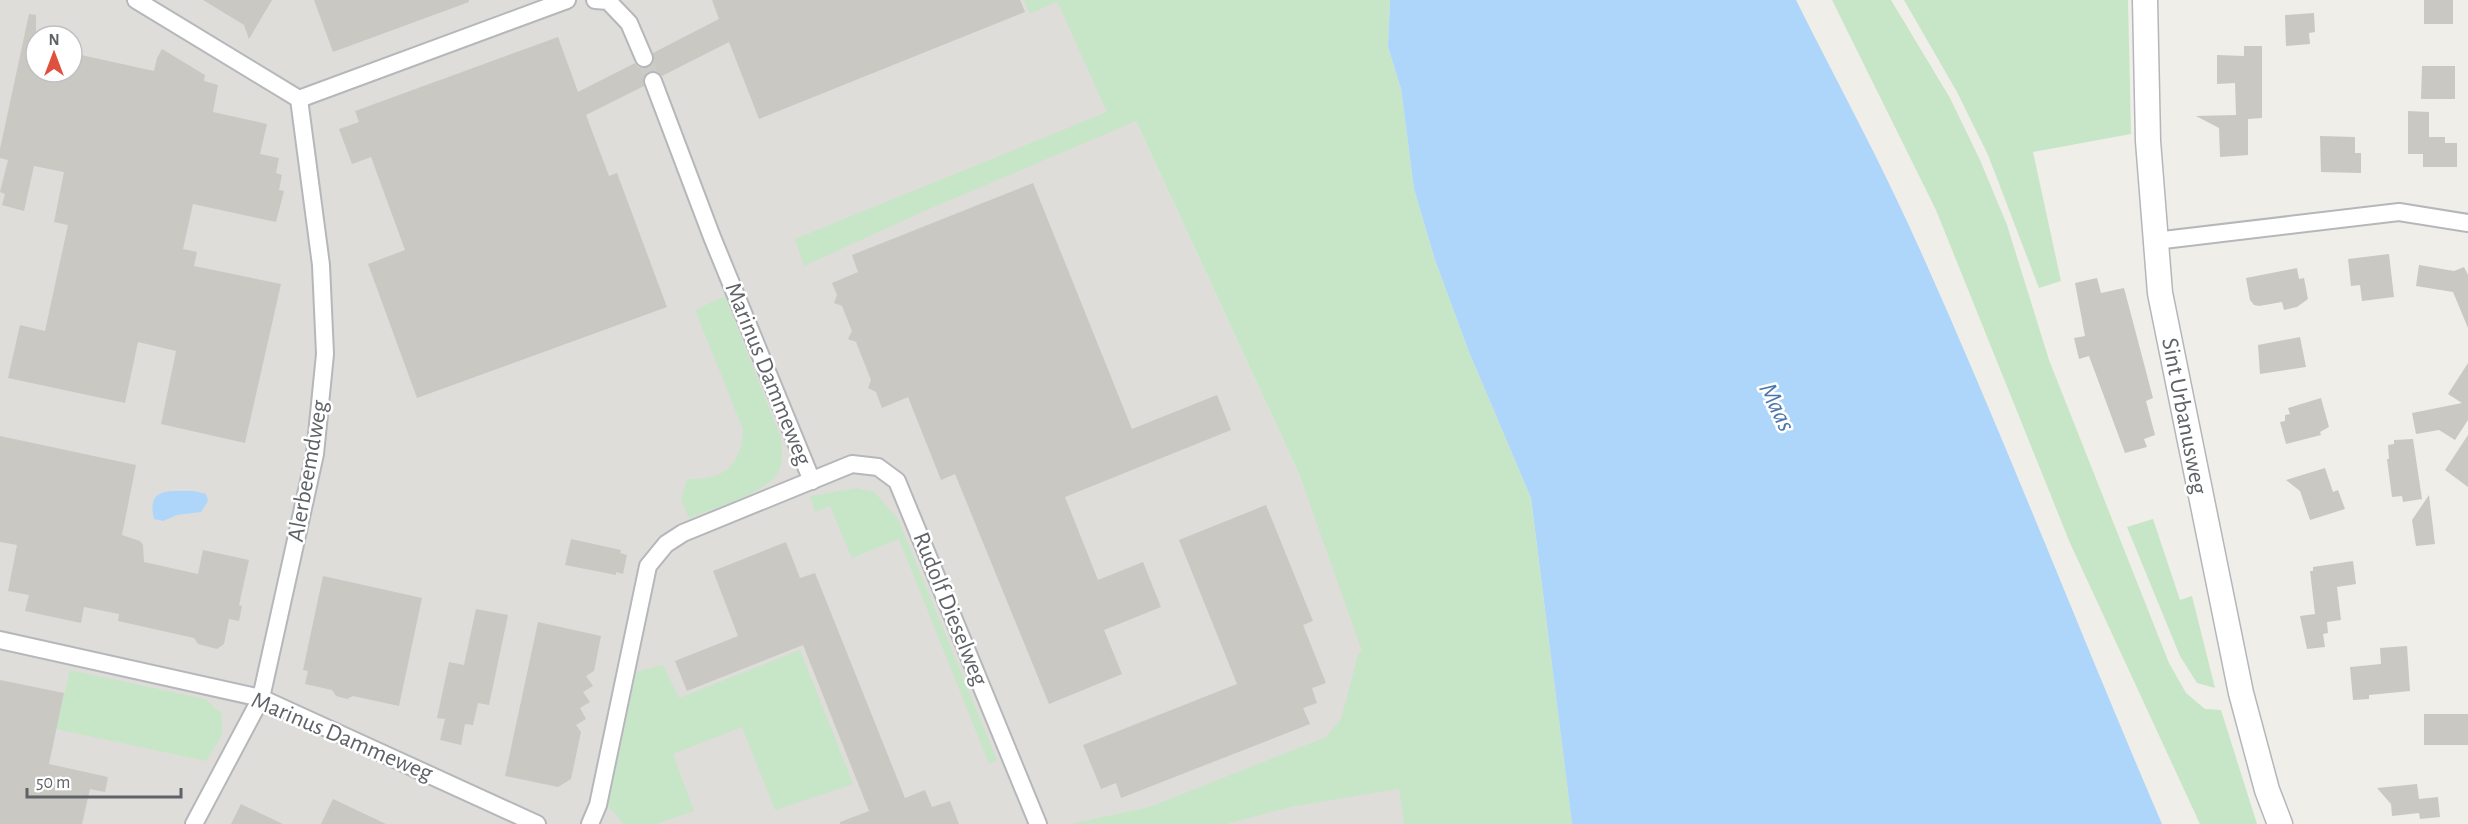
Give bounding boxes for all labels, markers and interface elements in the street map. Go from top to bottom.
north arrow [24,24,84,84]
text: N [48,32,60,48]
street label: Marinus Dammeweg [720,279,816,469]
street label: Sint Urbanusweg [2157,336,2211,496]
water label: Maas [1754,379,1800,435]
street label: Alerbeemdweg [284,398,332,544]
street label: Rudolf Dieselweg [908,529,992,689]
street label: Marinus Dammeweg [248,688,436,786]
scale bar [27,761,182,799]
text: 50 m [36,774,70,792]

